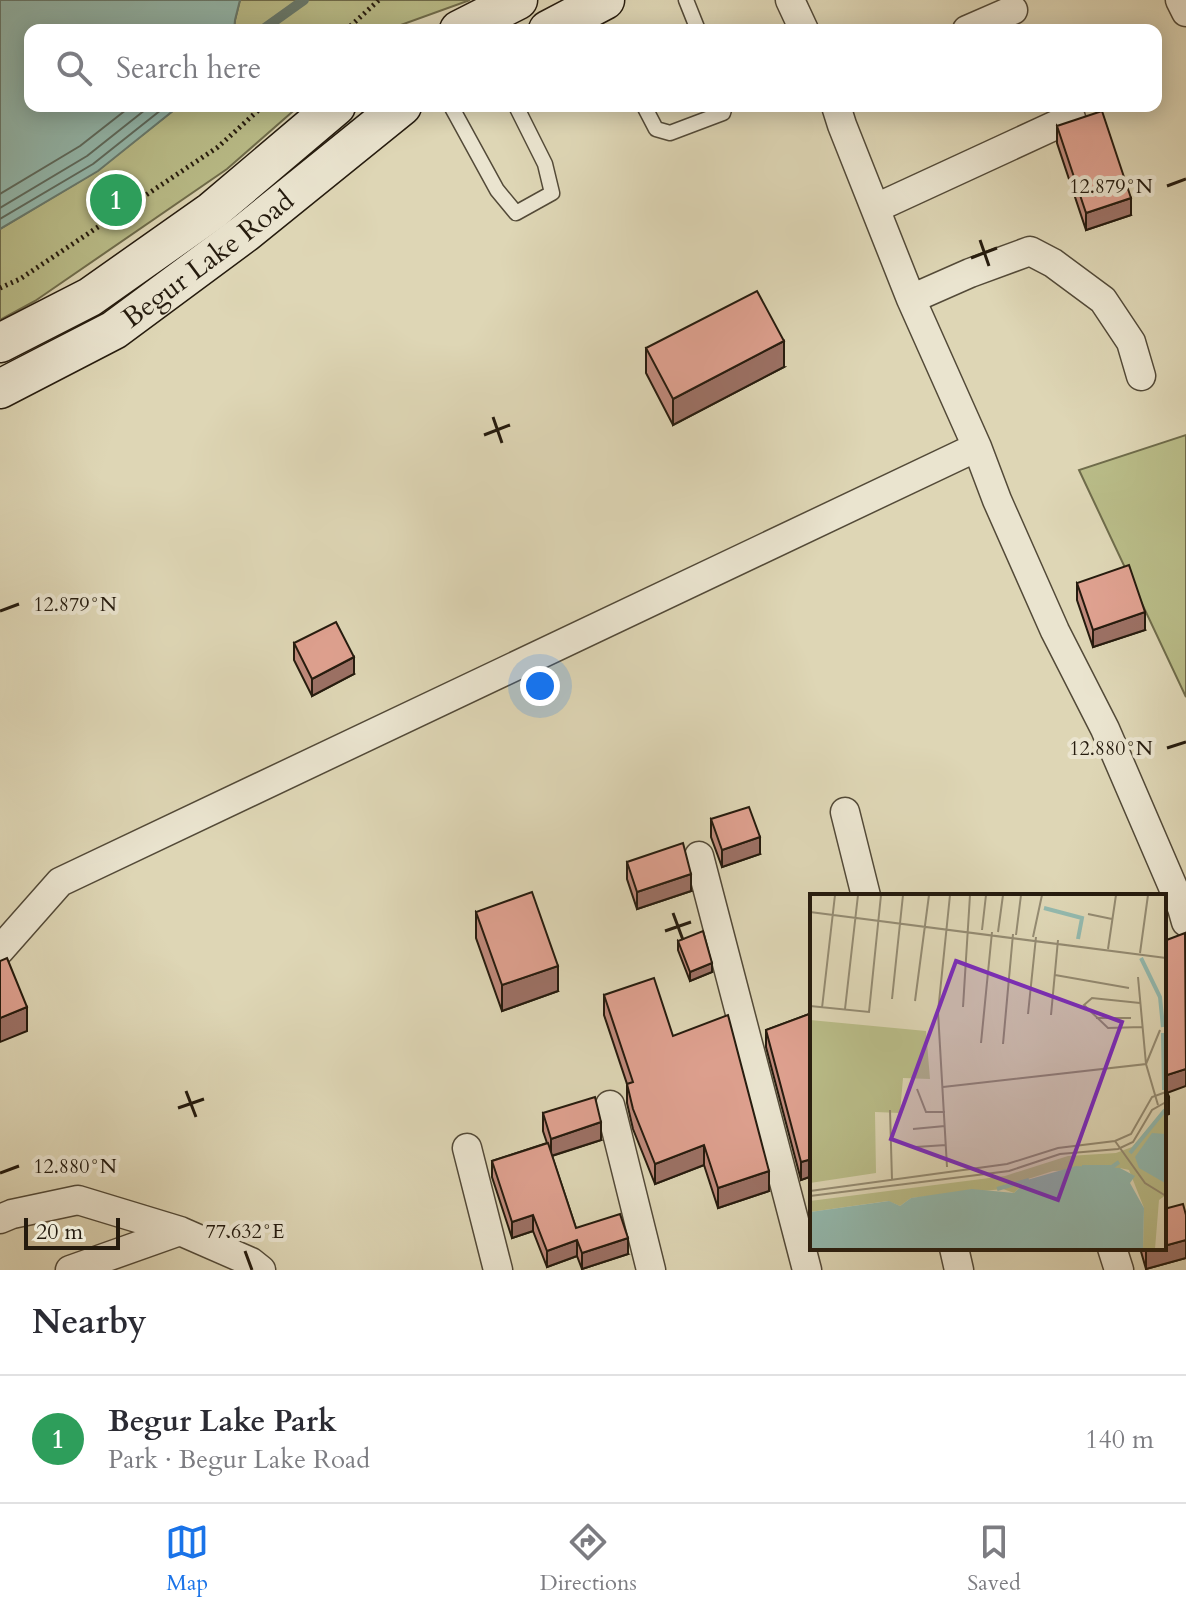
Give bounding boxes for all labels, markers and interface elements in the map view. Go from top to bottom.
search box [24,24,1162,112]
icon: search [52,46,96,90]
text: Search here [116,48,261,89]
pin: 1 [90,170,142,230]
text: 12.879°N [1069,173,1153,200]
street label: Begur Lake Road [114,182,302,337]
text: 12.879°N [33,591,117,618]
your location [520,666,560,706]
text: 12.880°N [1069,735,1153,762]
inset map [810,894,1166,1250]
text: 12.880°N [33,1153,117,1180]
scale bar [24,1214,120,1250]
text: 20 m [36,1217,83,1247]
text: 77.632°E [206,1218,284,1245]
text: Nearby [32,1299,147,1345]
text: Begur Lake Park [108,1401,337,1442]
text: 1 [51,1422,65,1457]
text: 140 m [1085,1422,1154,1457]
text: Park · Begur Lake Road [108,1442,370,1477]
tab: Map [165,1520,209,1598]
tab: Directions [540,1520,637,1598]
tab: Saved [967,1520,1021,1598]

